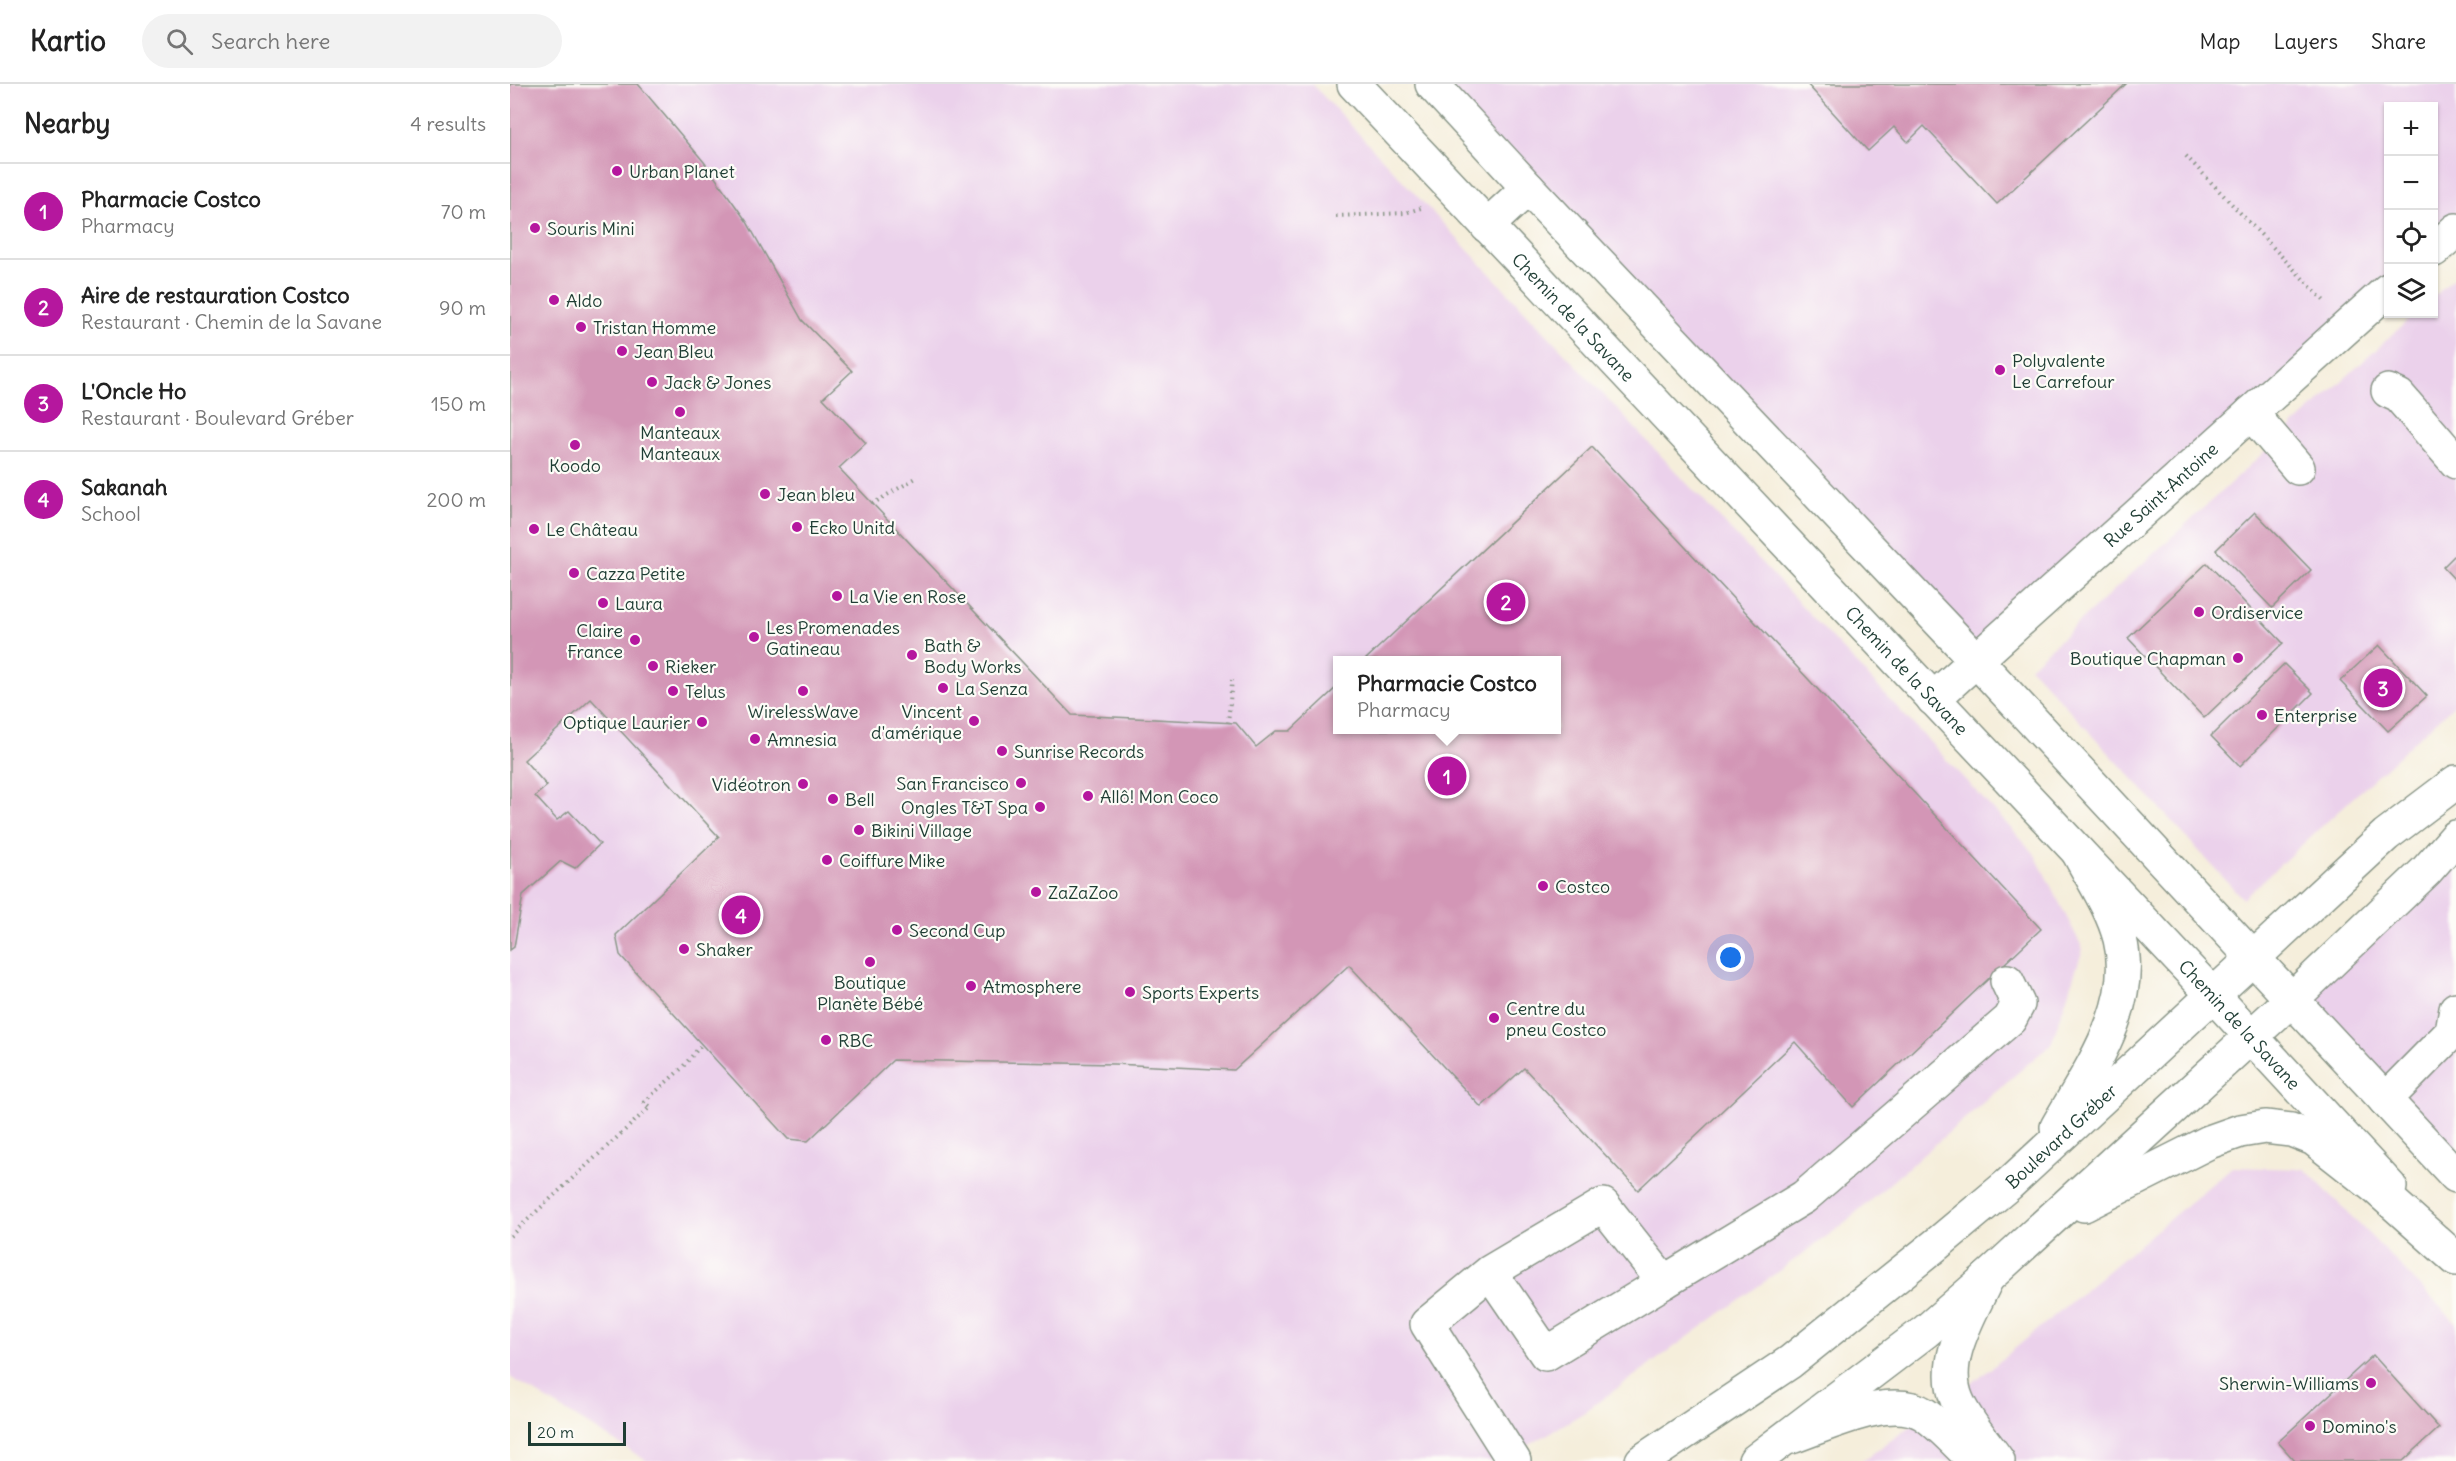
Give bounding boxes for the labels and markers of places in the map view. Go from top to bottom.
place label: Urban Planet [629,160,735,183]
marker: Urban Planet [610,164,624,178]
place label: Souris Mini [547,217,635,240]
marker: Souris Mini [528,221,542,235]
place label: Aldo [566,289,602,312]
marker: Aldo [547,293,561,307]
place label: Tristan Homme [593,316,716,339]
marker: Tristan Homme [574,320,588,334]
place label: Jean Bleu [634,340,714,363]
marker: Jean Bleu [615,344,629,358]
place label: Polyvalente Le Carrefour [2012,349,2115,393]
marker: Polyvalente Le Carrefour [1993,363,2007,377]
place label: Jack & Jones [664,371,772,394]
marker: Jack & Jones [645,375,659,389]
marker: Manteaux Manteaux [673,405,687,419]
place label: Manteaux Manteaux [640,421,720,465]
marker: Koodo [568,438,582,452]
place label: Koodo [549,454,601,477]
place label: Jean bleu [777,483,855,506]
marker: Jean bleu [758,487,772,501]
place label: Ecko Unitd [809,516,896,539]
place label: Le Château [546,518,638,541]
marker: Ecko Unitd [790,520,804,534]
marker: Le Château [527,522,541,536]
place label: Cazza Petite [586,562,685,585]
marker: Cazza Petite [567,566,581,580]
pin: 2 [1486,580,1526,624]
place label: La Vie en Rose [849,585,966,608]
marker: La Vie en Rose [830,589,844,603]
place label: Laura [615,592,663,615]
marker: Laura [596,596,610,610]
place label: Ordiservice [2211,601,2303,624]
marker: Ordiservice [2192,605,2206,619]
place label: Les Promenades Gatineau [766,616,900,660]
place label: Claire France [567,619,623,663]
marker: Les Promenades Gatineau [747,630,761,644]
marker: Claire France [628,633,642,647]
place label: Bath & Body Works [924,634,1022,678]
place label: Boutique Chapman [2070,647,2226,670]
marker: Bath & Body Works [905,648,919,662]
marker: Boutique Chapman [2231,651,2245,665]
place label: Rieker [665,655,717,678]
marker: Rieker [646,659,660,673]
pin: 3 [2364,666,2402,710]
place label: La Senza [955,677,1028,700]
place label: Telus [685,680,726,703]
marker: La Senza [936,681,950,695]
marker: Telus [666,684,680,698]
marker: WirelessWave [796,684,810,698]
place label: WirelessWave [748,700,858,723]
place label: Vincent d'amérique [871,700,962,744]
place label: Enterprise [2274,704,2357,727]
marker: Enterprise [2255,708,2269,722]
place label: Optique Laurier [563,711,691,734]
marker: Vincent d'amérique [967,714,981,728]
marker: Optique Laurier [695,715,709,729]
place label: Amnesia [767,728,837,751]
marker: Amnesia [748,732,762,746]
place label: Sunrise Records [1014,740,1144,763]
marker: Sunrise Records [995,744,1009,758]
pin: 1 [1428,754,1466,798]
place label: San Francisco [896,772,1009,795]
place label: Vidéotron [712,773,791,796]
marker: San Francisco [1014,776,1028,790]
marker: Vidéotron [796,777,810,791]
place label: Allô! Mon Coco [1100,785,1219,808]
place label: Bell [845,788,875,811]
marker: Allô! Mon Coco [1081,789,1095,803]
marker: Bell [826,792,840,806]
place label: Ongles T&T Spa [901,796,1028,819]
marker: Ongles T&T Spa [1033,800,1047,814]
place label: Bikini Village [871,819,972,842]
marker: Bikini Village [852,823,866,837]
place label: Coiffure Mike [839,849,945,872]
marker: Coiffure Mike [820,853,834,867]
place label: Costco [1555,875,1610,898]
marker: Costco [1536,879,1550,893]
place label: ZaZaZoo [1048,881,1118,904]
marker: ZaZaZoo [1029,885,1043,899]
pin: 4 [722,892,760,938]
place label: Second Cup [909,919,1005,942]
marker: Second Cup [890,923,904,937]
place label: Shaker [696,938,753,961]
marker: Shaker [677,942,691,956]
marker: Boutique Planète Bébé [863,955,877,969]
place label: Boutique Planète Bébé [817,971,923,1015]
place label: Atmosphere [983,975,1081,998]
marker: Atmosphere [964,979,978,993]
place label: Sports Experts [1142,981,1259,1004]
marker: Sports Experts [1123,985,1137,999]
place label: Centre du pneu Costco [1506,997,1606,1041]
marker: Centre du pneu Costco [1487,1011,1501,1025]
place label: RBC [838,1029,873,1052]
marker: RBC [819,1033,833,1047]
place label: Sherwin-Williams [2219,1372,2359,1395]
marker: Sherwin-Williams [2364,1376,2378,1390]
place label: Domino's [2322,1415,2397,1438]
marker: Domino's [2303,1419,2317,1433]

